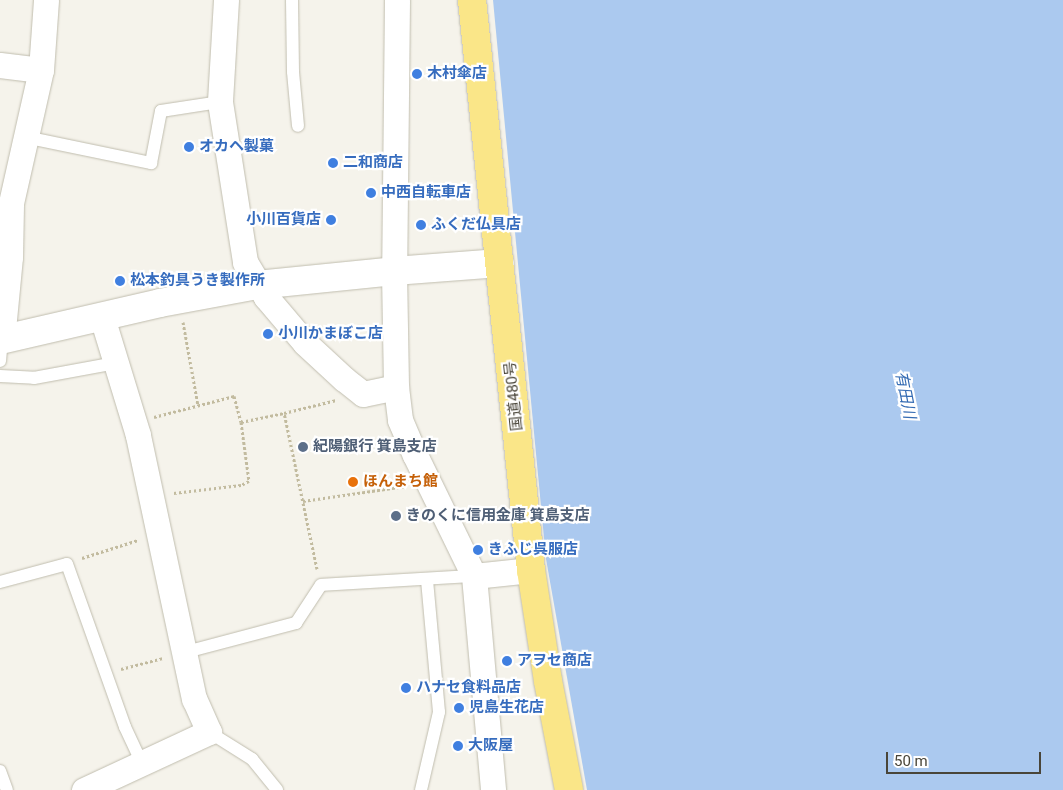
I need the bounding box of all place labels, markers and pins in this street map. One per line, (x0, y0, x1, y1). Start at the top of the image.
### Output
place label: 木村傘店 (427, 65, 487, 83)
marker: 木村傘店 (411, 68, 423, 80)
place label: オカヘ製菓 (199, 138, 274, 156)
marker: オカヘ製菓 (183, 141, 195, 153)
place label: 二和商店 (343, 154, 403, 172)
marker: 二和商店 (327, 157, 339, 169)
place label: 中西自転車店 (381, 184, 471, 202)
marker: 中西自転車店 (365, 187, 377, 199)
place label: 小川百貨店 (246, 211, 321, 229)
marker: 小川百貨店 (325, 214, 337, 226)
place label: ふくだ仏具店 (431, 216, 521, 234)
marker: ふくだ仏具店 (415, 219, 427, 231)
place label: 松本釣具うき製作所 (130, 272, 265, 290)
marker: 松本釣具うき製作所 (114, 275, 126, 287)
place label: 小川かまぼこ店 (278, 325, 383, 343)
marker: 小川かまぼこ店 (262, 328, 274, 340)
place label: 紀陽銀行 箕島支店 (313, 438, 437, 456)
marker: 紀陽銀行 箕島支店 (297, 441, 309, 453)
place label: ほんまち館 (363, 473, 438, 491)
marker: ほんまち館 (347, 476, 359, 488)
place label: きのくに信用金庫 箕島支店 (406, 507, 590, 525)
marker: きのくに信用金庫 箕島支店 (390, 510, 402, 522)
place label: きふじ呉服店 (488, 541, 578, 559)
marker: きふじ呉服店 (472, 544, 484, 556)
place label: アヲセ商店 (517, 652, 592, 670)
marker: アヲセ商店 (501, 655, 513, 667)
place label: ハナセ食料品店 (416, 679, 521, 697)
marker: ハナセ食料品店 (400, 682, 412, 694)
place label: 児島生花店 (469, 699, 544, 717)
marker: 児島生花店 (453, 702, 465, 714)
place label: 大阪屋 (468, 737, 513, 755)
marker: 大阪屋 (452, 740, 464, 752)

